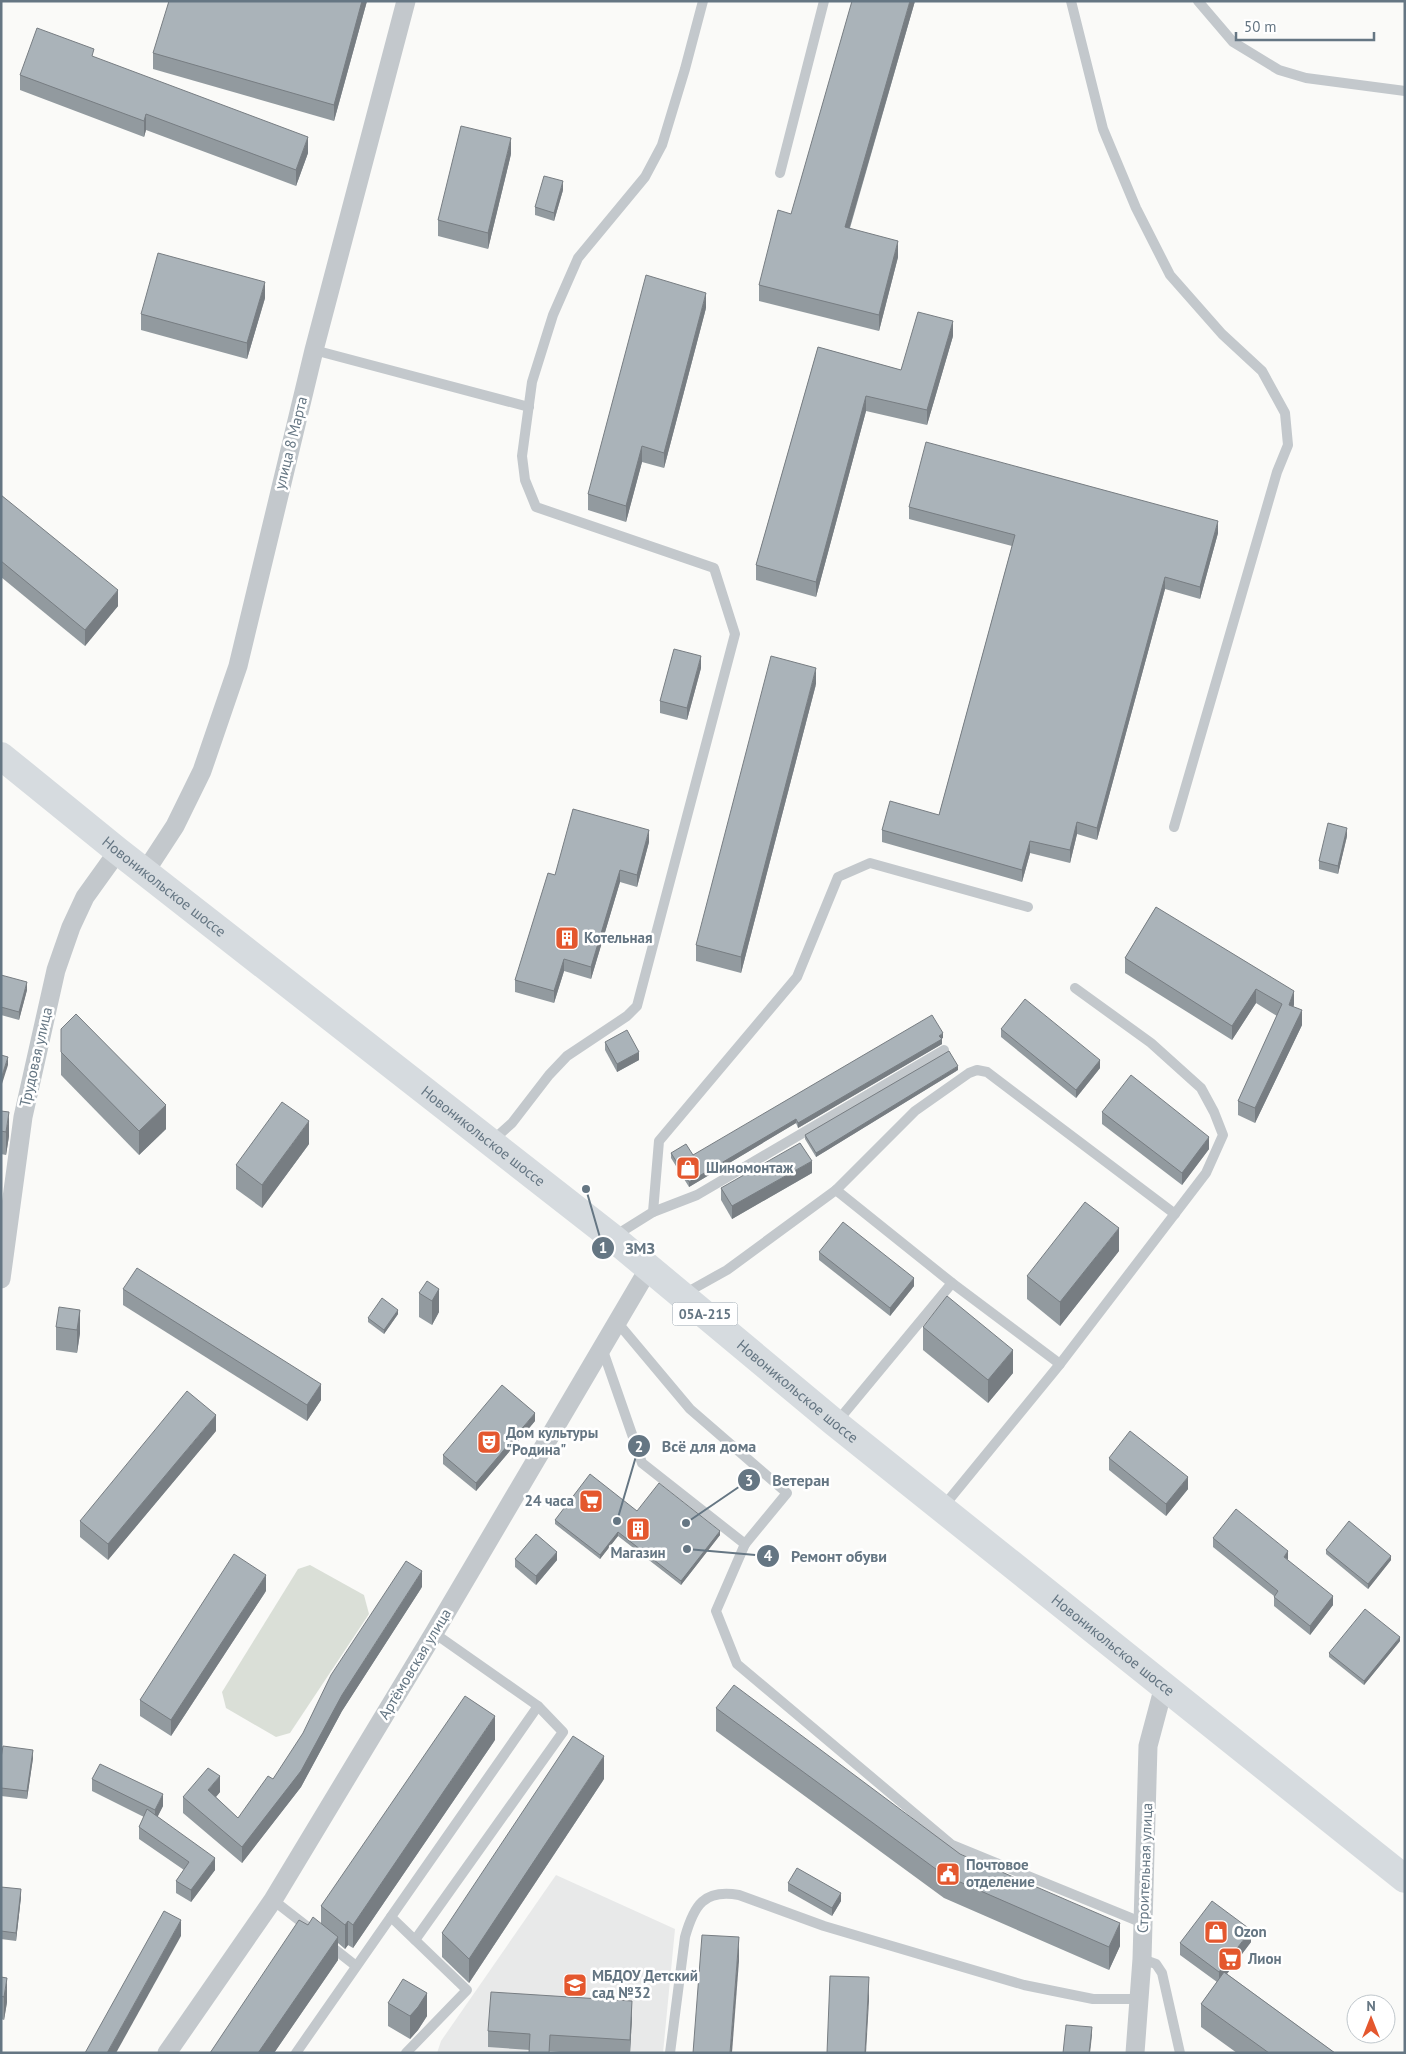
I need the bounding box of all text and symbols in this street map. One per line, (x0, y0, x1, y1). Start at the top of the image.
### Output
scale bar (1236, 10, 1374, 42)
text: 50 m (1244, 17, 1277, 36)
street label: улица 8 Марта (270, 395, 311, 491)
street label: Новоникольское шоссе (98, 832, 230, 941)
building icon: Котельная (554, 925, 580, 951)
place label: Котельная (584, 928, 652, 947)
street label: Трудовая улица (15, 1005, 56, 1109)
street label: Новоникольское шоссе (417, 1082, 549, 1190)
shop icon: Шиномонтаж (675, 1155, 701, 1181)
place label: Шиномонтаж (706, 1158, 794, 1177)
callout: ЗМЗ (591, 1232, 665, 1263)
text: 1 (599, 1238, 607, 1257)
text: ЗМЗ (625, 1238, 655, 1258)
road number: 05А-215 (672, 1302, 738, 1326)
street label: Новоникольское шоссе (733, 1335, 862, 1447)
place label: Дом культуры "Родина" (506, 1423, 598, 1459)
theatre icon: Дом культуры "Родина" (476, 1429, 502, 1455)
callout: Всё для дома (627, 1431, 766, 1462)
text: Всё для дома (662, 1436, 756, 1456)
text: 2 (635, 1437, 643, 1456)
callout: Ветеран (737, 1465, 839, 1496)
text: Ветеран (772, 1470, 830, 1490)
text: 3 (745, 1471, 753, 1490)
supermarket icon: 24 часа (578, 1488, 604, 1514)
place label: 24 часа (524, 1491, 574, 1510)
building icon: Магазин (625, 1516, 651, 1542)
callout: Ремонт обуви (755, 1540, 897, 1571)
place label: Магазин (610, 1543, 666, 1562)
text: 4 (764, 1546, 773, 1565)
text: Ремонт обуви (791, 1546, 887, 1566)
street label: Новоникольское шоссе (1048, 1590, 1179, 1700)
street label: Артёмовская улица (374, 1605, 455, 1723)
street label: Строительная улица (1133, 1803, 1156, 1933)
place label: Почтовое отделение (966, 1855, 1035, 1891)
public building icon: Почтовое отделение (935, 1861, 961, 1887)
shop icon: Ozon (1203, 1919, 1229, 1945)
place label: Ozon (1234, 1922, 1267, 1941)
supermarket icon: Лион (1217, 1946, 1243, 1972)
place label: Лион (1247, 1949, 1282, 1968)
place label: МБДОУ Детский сад №32 (592, 1966, 698, 2002)
school or university icon: МБДОУ Детский сад №32 (562, 1972, 588, 1998)
north arrow (1346, 1994, 1396, 2044)
text: N (1366, 1997, 1376, 2015)

